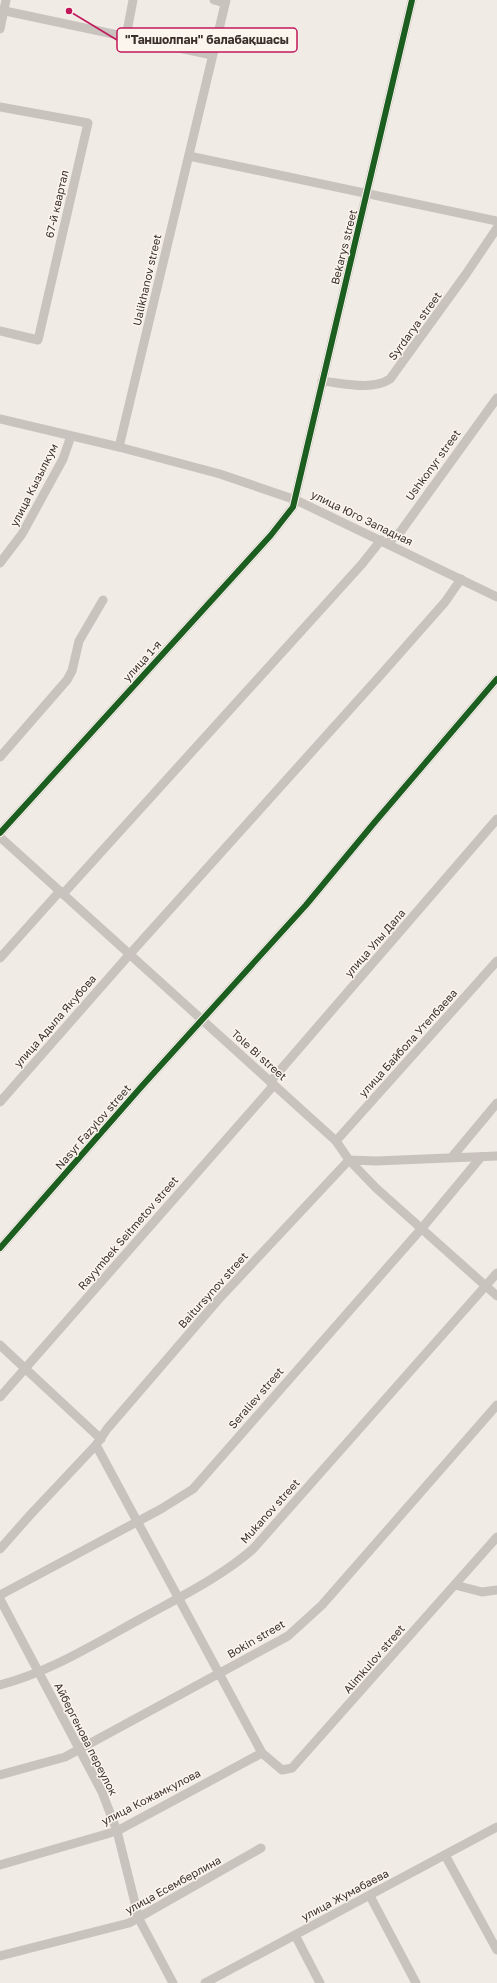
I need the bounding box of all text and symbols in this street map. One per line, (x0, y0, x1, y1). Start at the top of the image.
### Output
callout: "Таншолпан" балабақшасы (117, 28, 297, 52)
text: "Таншолпан" балабақшасы (125, 32, 289, 47)
street label: 67-й квартал (42, 169, 71, 239)
street label: Bekarys street (328, 208, 359, 286)
street label: Ualikhanov street (130, 233, 163, 327)
street label: Syrdarya street (385, 289, 444, 362)
street label: Ushkonyr street (402, 427, 463, 503)
street label: улица Кызылкум (7, 441, 60, 528)
street label: улица Юго Западная (309, 487, 415, 548)
street label: улица 1-я (120, 637, 163, 684)
street label: улица Улы Дала (342, 906, 408, 979)
street label: улица Адыла Якубова (11, 972, 98, 1070)
street label: улица Байбола Утепбаева (356, 986, 460, 1099)
street label: Tole Bi street (229, 1027, 290, 1083)
street label: Nasyr Fazylov street (52, 1082, 133, 1172)
street label: Rayymbek Seitmetov street (75, 1173, 180, 1292)
street label: Baitursynov street (175, 1249, 250, 1330)
street label: Seraliev street (225, 1364, 286, 1431)
street label: Mukanov street (237, 1476, 302, 1546)
street label: Bokin street (225, 1617, 287, 1660)
street label: Alimkulov street (340, 1622, 407, 1696)
street label: Айбергенова переулок (52, 1680, 121, 1798)
street label: улица Кожамкулова (99, 1766, 203, 1827)
street label: улица Есемберлина (123, 1853, 223, 1916)
street label: улица Жумабаева (299, 1866, 391, 1923)

